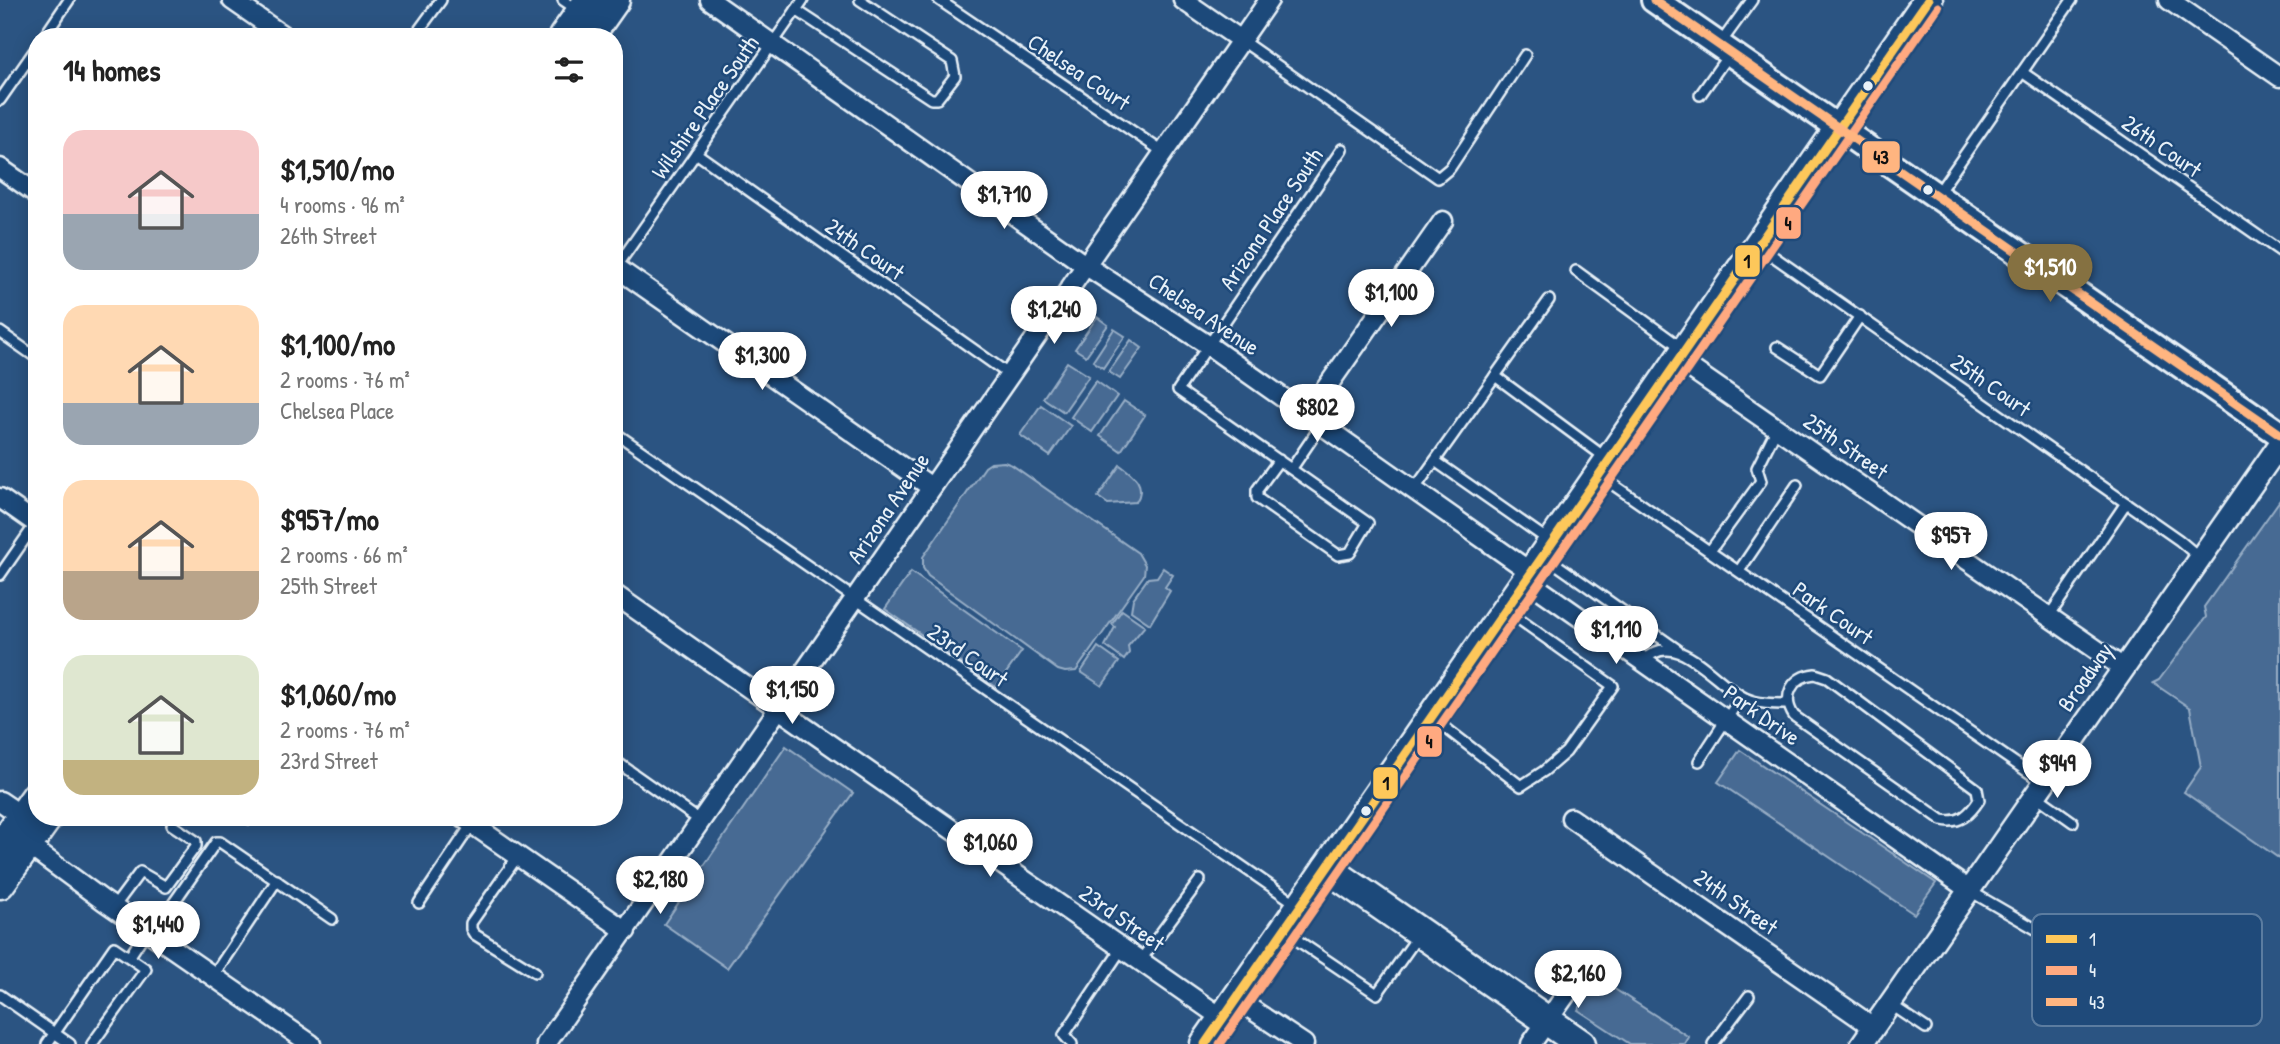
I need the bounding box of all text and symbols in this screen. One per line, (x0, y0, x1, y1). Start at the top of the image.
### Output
street label: Chelsea Court (1022, 26, 1138, 118)
street label: Wilshire Place South (644, 29, 766, 185)
text: 14 homes (63, 50, 161, 90)
icon: filters (550, 51, 588, 89)
unlabelled marker (1861, 79, 1875, 93)
street label: 26th Court (2116, 107, 2209, 185)
line badge: 43 (1861, 140, 1901, 174)
street label: Arizona Place South (1212, 141, 1330, 296)
text: 43 (1873, 144, 1889, 170)
text: $1,510/mo (280, 149, 394, 189)
icon: home (119, 158, 203, 242)
pin: $1,710 (947, 172, 1061, 231)
text: $1,710 (977, 178, 1031, 209)
unlabelled marker (1921, 183, 1935, 197)
text: 4 rooms · 96 m² (280, 189, 405, 220)
line badge: 4 (1775, 206, 1802, 240)
street label: 24th Court (819, 210, 912, 288)
text: 4 (1784, 210, 1792, 236)
text: 26th Street (280, 220, 376, 251)
line badge: 1 (1734, 244, 1761, 278)
pin: $1,510 (1993, 244, 2107, 304)
text: 1 (1744, 248, 1751, 274)
text: $1,510 (2023, 251, 2077, 282)
street label: Chelsea Avenue (1142, 265, 1266, 362)
pin: $1,100 (1334, 270, 1448, 329)
text: $1,100 (1364, 276, 1418, 307)
pin: $1,240 (997, 286, 1111, 346)
text: $1,240 (1027, 293, 1081, 324)
text: $1,100/mo (280, 324, 395, 364)
pin: $1,300 (705, 332, 819, 392)
icon: home (119, 333, 203, 417)
text: $1,300 (734, 339, 790, 370)
street label: 25th Court (1945, 346, 2038, 424)
text: 2 rooms · 76 m² (280, 364, 410, 395)
pin: $802 (1276, 384, 1358, 444)
text: $802 (1296, 391, 1338, 422)
text: Chelsea Place (280, 395, 394, 426)
street label: 25th Street (1798, 405, 1896, 487)
street label: Arizona Avenue (839, 446, 936, 569)
text: $957/mo (280, 499, 379, 539)
icon: home (119, 508, 203, 592)
pin: $957 (1910, 512, 1992, 572)
text: $957 (1930, 519, 1972, 550)
text: 2 rooms · 66 m² (280, 539, 408, 570)
text: 25th Street (280, 570, 377, 601)
street label: Park Court (1787, 574, 1881, 652)
pin: $1,110 (1559, 606, 1673, 666)
text: $1,110 (1590, 613, 1642, 644)
street label: 23rd Court (922, 616, 1016, 694)
street label: Broadway (2050, 636, 2120, 717)
pin: $1,150 (735, 666, 849, 726)
text: $1,150 (765, 673, 819, 704)
text: $1,060/mo (280, 674, 396, 714)
street label: Park Drive (1718, 677, 1807, 752)
icon: home (119, 683, 203, 767)
text: 2 rooms · 76 m² (280, 714, 410, 745)
line badge: 4 (1416, 725, 1443, 758)
text: 4 (1425, 728, 1433, 754)
pin: $949 (2016, 740, 2098, 800)
text: 23rd Street (280, 745, 378, 776)
text: $949 (2038, 747, 2076, 778)
line badge: 1 (1372, 766, 1399, 800)
text: 1 (1383, 770, 1390, 796)
unlabelled marker (1359, 804, 1373, 818)
pin: $1,060 (933, 820, 1047, 879)
text: $1,060 (963, 826, 1017, 857)
pin: $2,180 (603, 856, 717, 916)
street label: 24th Street (1688, 861, 1785, 942)
text: $2,180 (632, 863, 688, 894)
street label: 23rd Street (1073, 877, 1172, 959)
pin: $1,440 (101, 902, 215, 961)
text: $1,440 (132, 908, 184, 939)
legend (2032, 914, 2262, 1026)
text: 1 (2089, 926, 2096, 952)
pin: $2,160 (1521, 950, 1635, 1010)
text: $2,160 (1551, 957, 1605, 988)
text: 4 (2089, 957, 2096, 983)
text: 43 (2089, 989, 2105, 1015)

